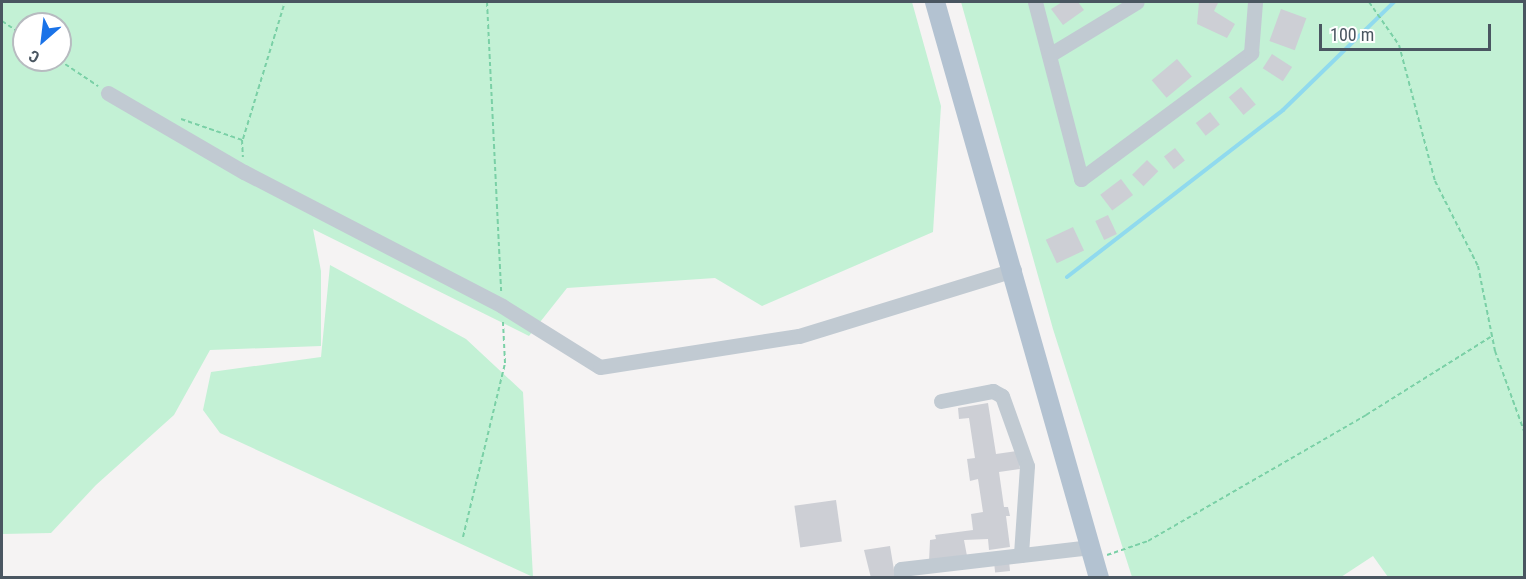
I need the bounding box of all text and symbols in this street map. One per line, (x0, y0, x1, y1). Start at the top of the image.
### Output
north arrow (12, 12, 72, 72)
scale bar (1322, 12, 1494, 50)
text: 100 m (1330, 24, 1374, 45)
text: С (26, 46, 43, 67)

